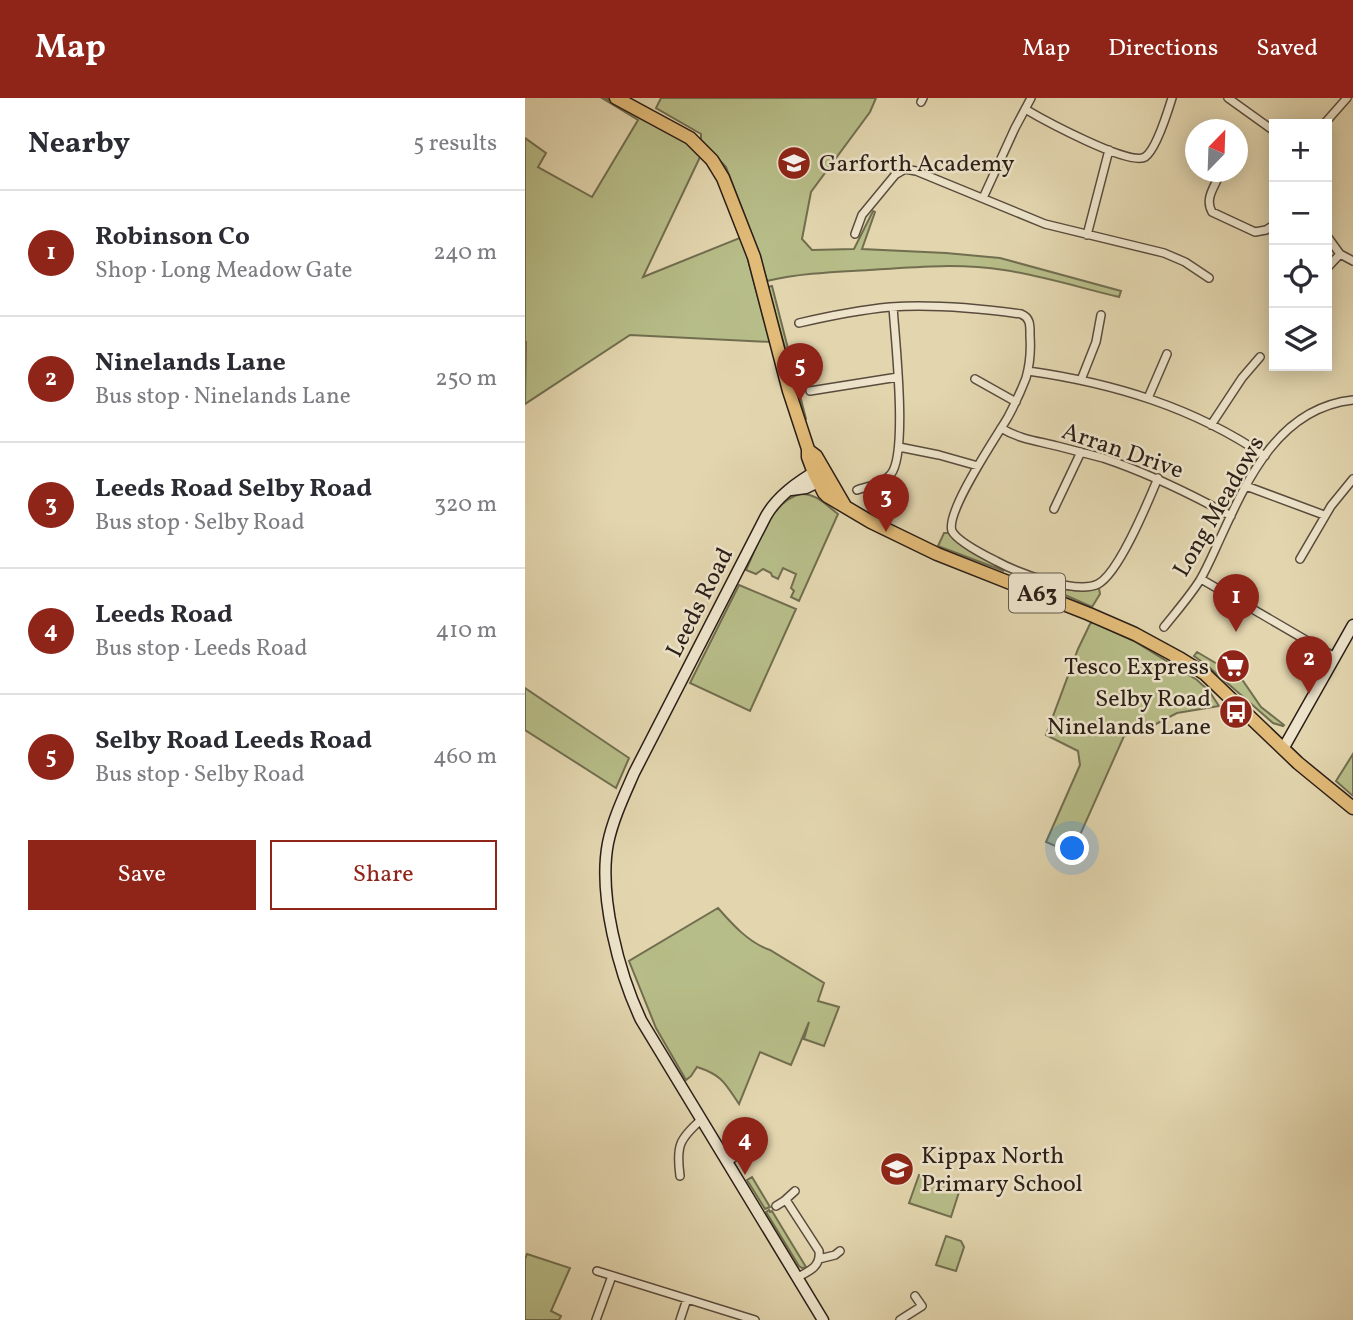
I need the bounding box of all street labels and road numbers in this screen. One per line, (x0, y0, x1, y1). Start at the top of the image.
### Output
street label: Arran Drive (1057, 415, 1188, 489)
street label: Long Meadows (1166, 430, 1274, 584)
street label: Leeds Road (659, 542, 743, 664)
road number: A63 (1009, 573, 1065, 612)

